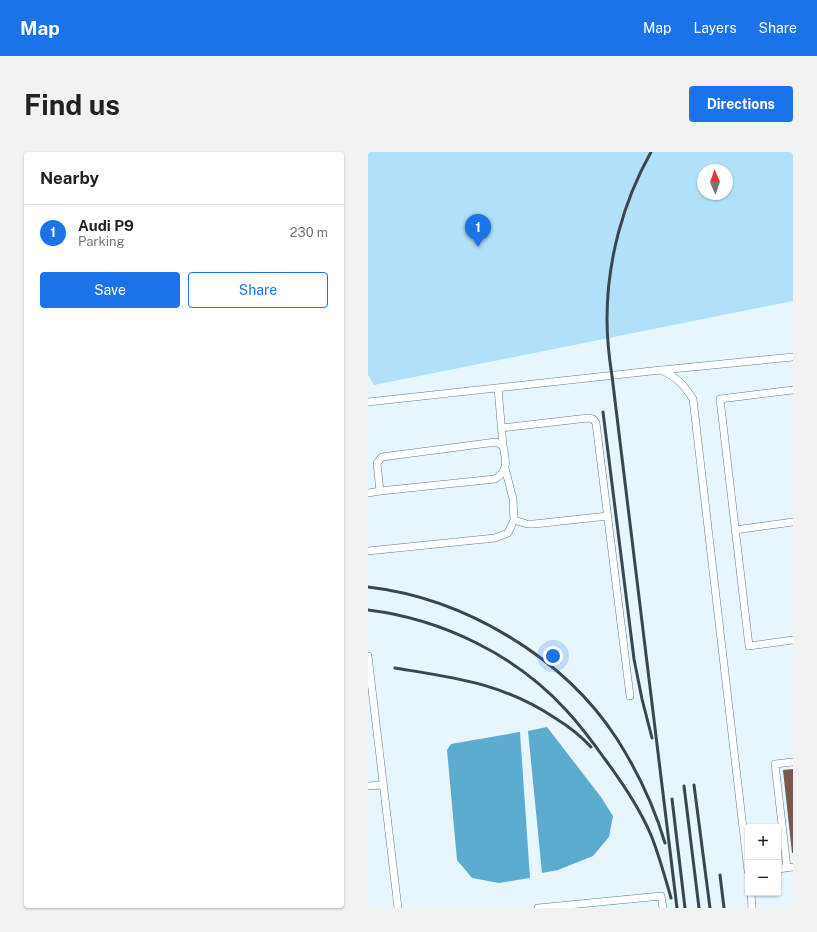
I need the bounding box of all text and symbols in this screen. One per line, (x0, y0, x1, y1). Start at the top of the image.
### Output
text: Map (20, 17, 60, 39)
text: Map (643, 20, 671, 36)
text: Layers (693, 20, 737, 36)
text: Share (759, 20, 797, 36)
button: Directions (689, 86, 793, 122)
text: Find us (24, 88, 120, 121)
north arrow (697, 164, 733, 200)
text: Nearby (40, 168, 99, 188)
pin: 1 (465, 214, 491, 247)
text: Audi P9 (78, 217, 134, 234)
text: 1 (50, 225, 56, 240)
text: 230 m (290, 225, 328, 240)
text: Parking (78, 234, 125, 249)
button: Save (40, 272, 180, 308)
button: Share (188, 272, 328, 308)
your location (543, 646, 563, 666)
map controls (745, 824, 781, 896)
button: + (745, 824, 781, 860)
button: − (745, 860, 781, 896)

